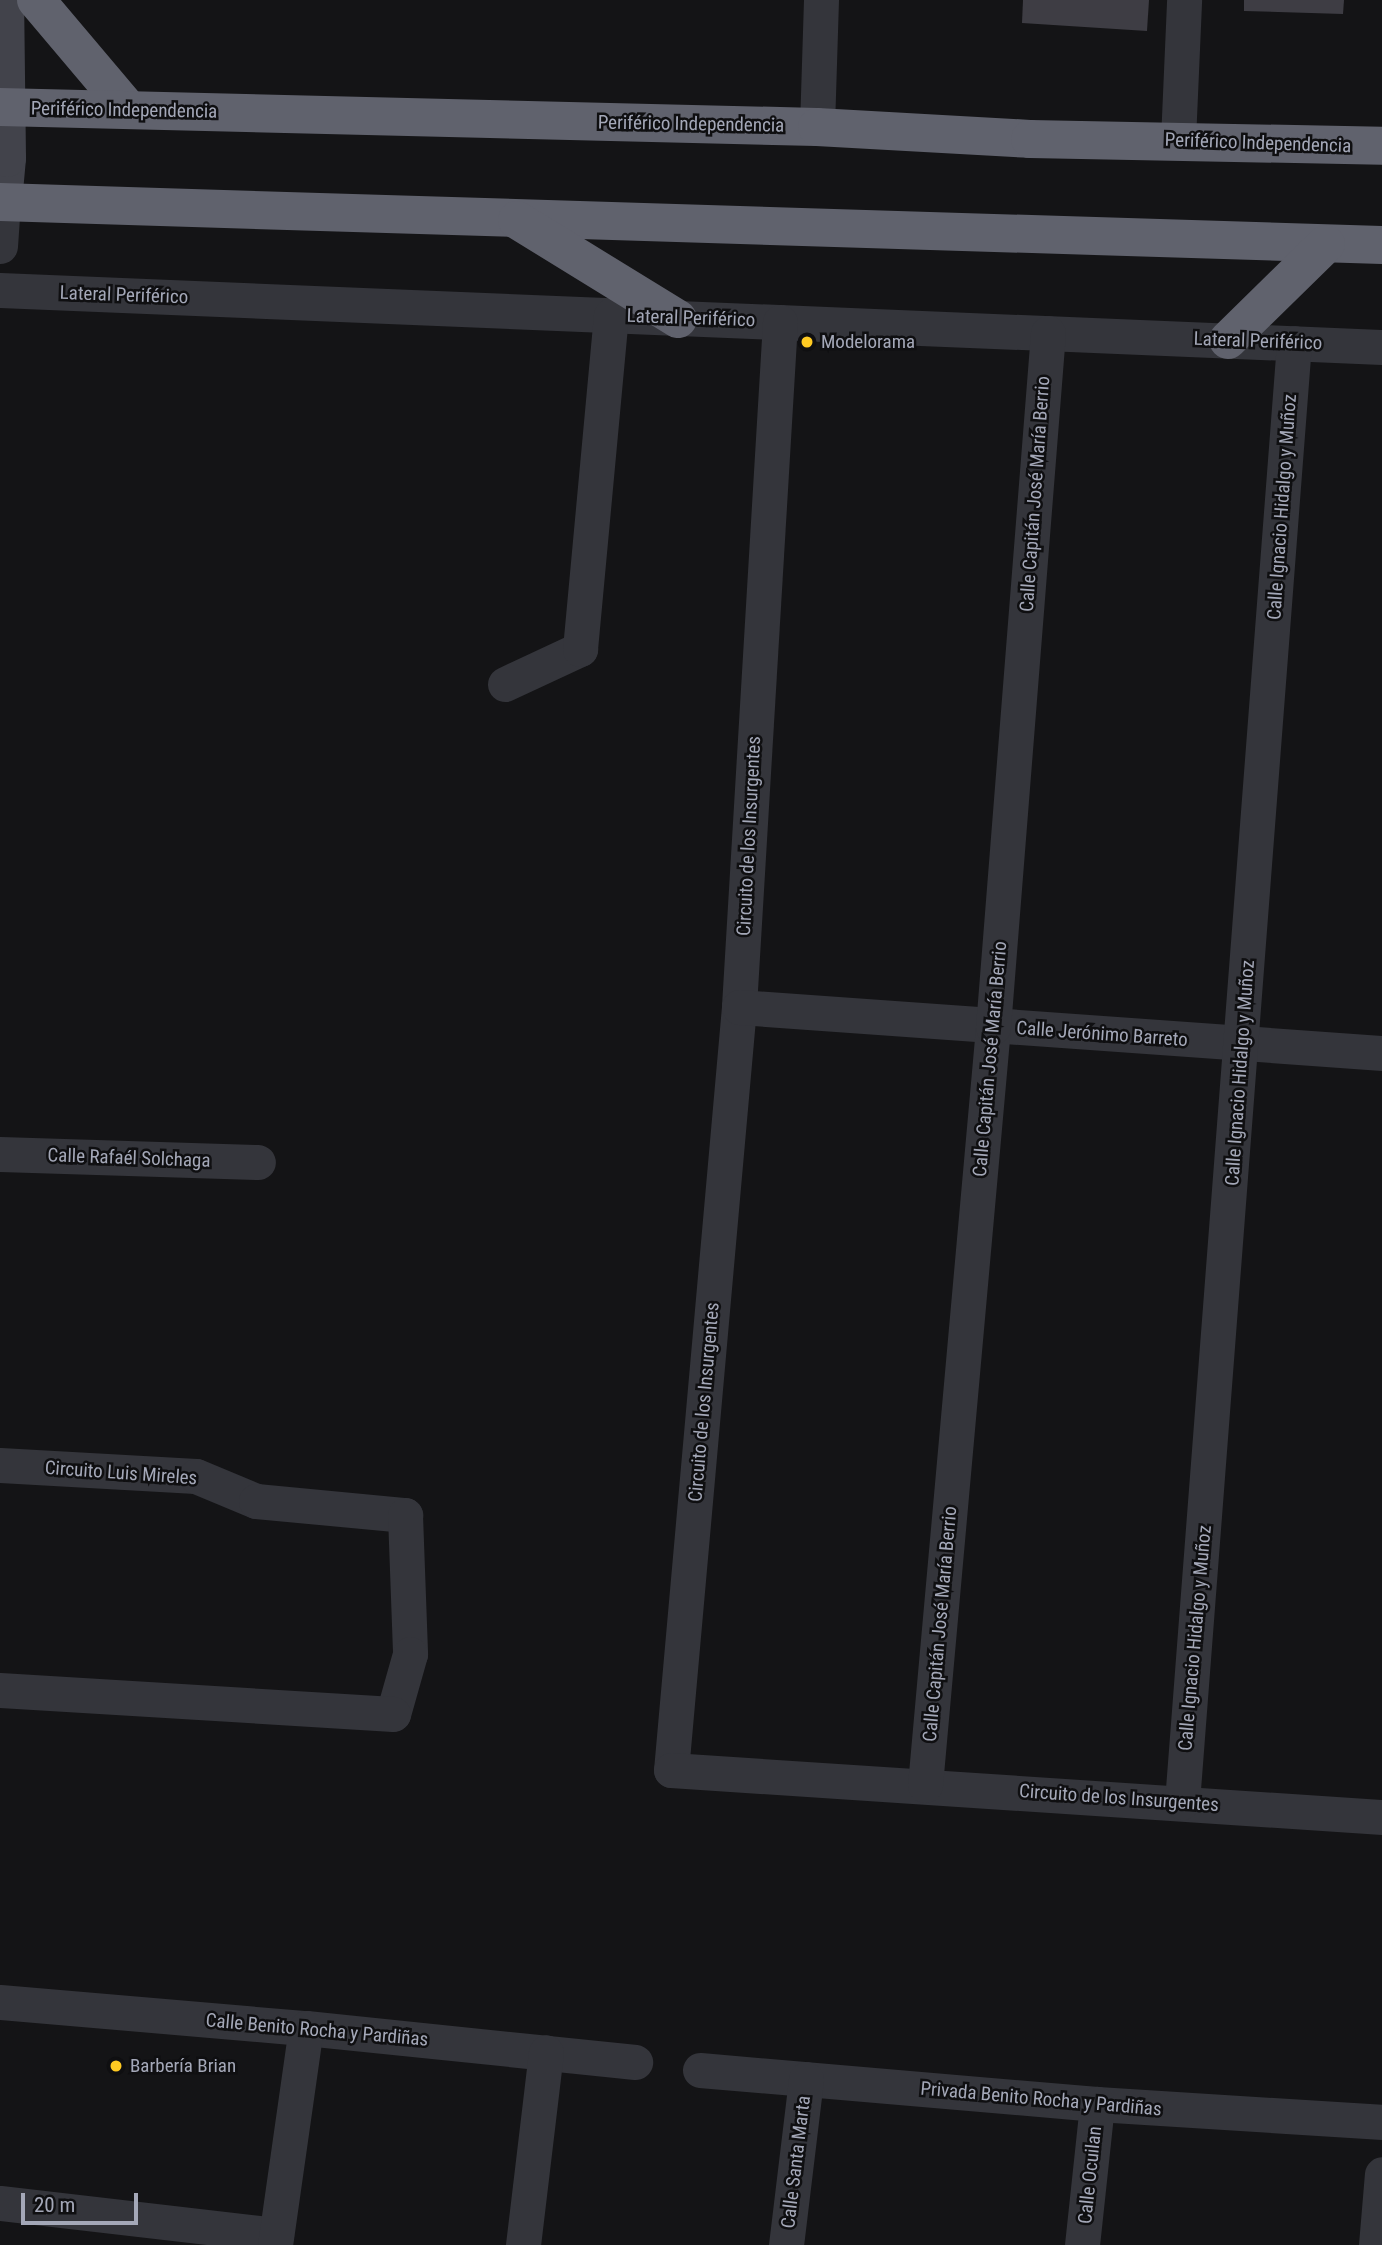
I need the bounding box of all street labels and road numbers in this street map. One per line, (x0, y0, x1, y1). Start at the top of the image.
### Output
street label: Periférico Independencia (31, 97, 217, 123)
street label: Periférico Independencia (598, 111, 784, 137)
street label: Periférico Independencia (1164, 128, 1352, 158)
street label: Lateral Periférico (59, 281, 189, 309)
street label: Lateral Periférico (626, 304, 756, 332)
street label: Lateral Periférico (1193, 327, 1323, 355)
street label: Calle Capitán José María Berrio (1015, 375, 1055, 613)
street label: Calle Ignacio Hidalgo y Muñoz (1263, 393, 1301, 621)
street label: Circuito de los Insurgentes (732, 735, 766, 937)
street label: Calle Capitán José María Berrio (968, 940, 1012, 1178)
street label: Calle Ignacio Hidalgo y Muñoz (1221, 959, 1259, 1187)
street label: Calle Jerónimo Barreto (1016, 1017, 1188, 1051)
street label: Calle Rafaél Solchaga (47, 1144, 211, 1172)
street label: Circuito de los Insurgentes (684, 1301, 724, 1503)
street label: Circuito Luis Mireles (44, 1456, 198, 1490)
street label: Calle Capitán José María Berrio (918, 1505, 962, 1743)
street label: Calle Ignacio Hidalgo y Muñoz (1174, 1524, 1216, 1752)
street label: Circuito de los Insurgentes (1018, 1780, 1220, 1816)
street label: Calle Benito Rocha y Pardiñas (205, 2009, 429, 2051)
street label: Privada Benito Rocha y Pardiñas (919, 2077, 1163, 2121)
street label: Calle Santa Marta (777, 2094, 815, 2230)
street label: Calle Ocuilan (1074, 2125, 1106, 2225)

